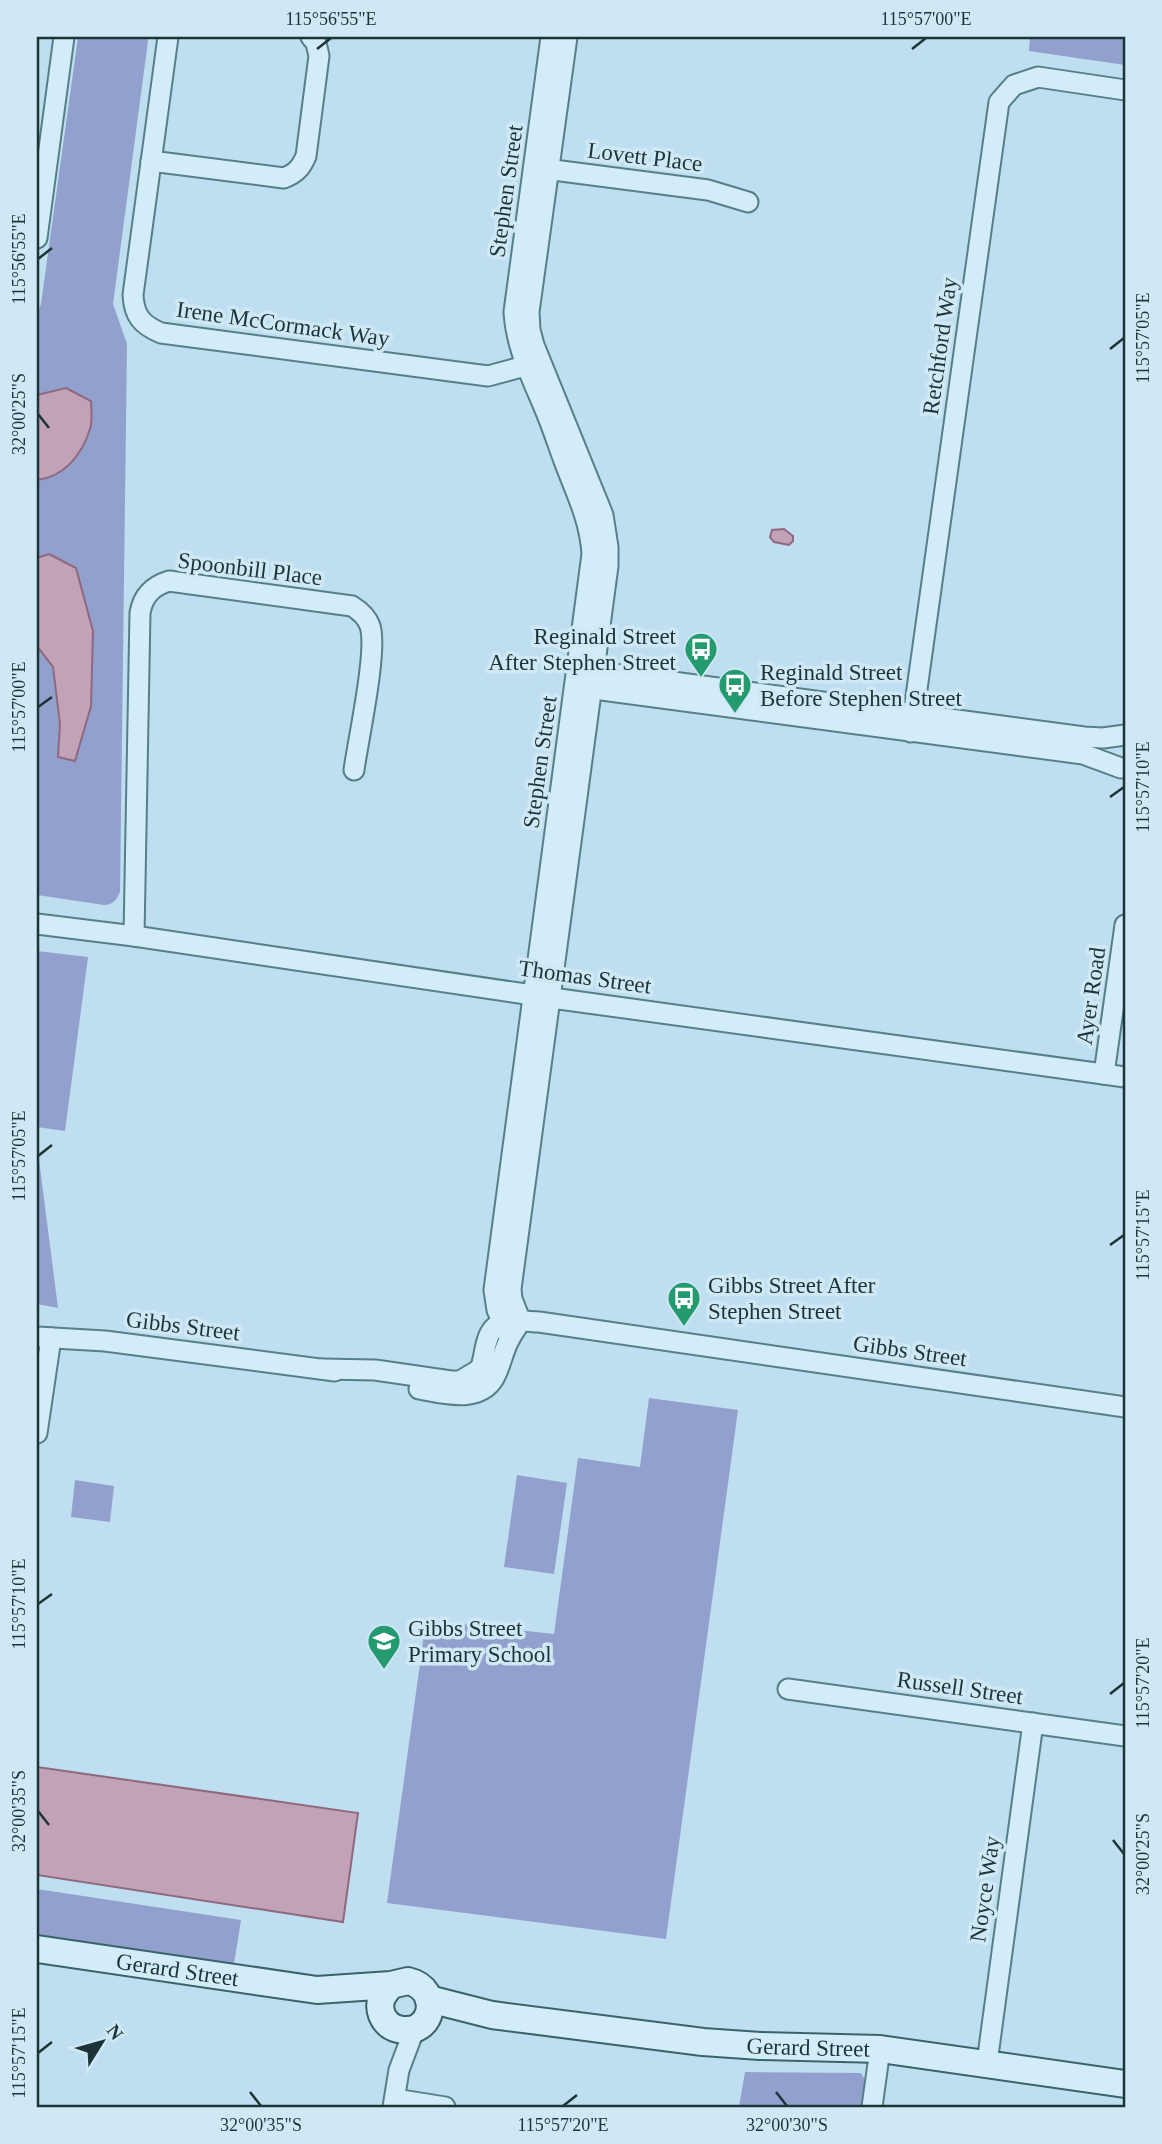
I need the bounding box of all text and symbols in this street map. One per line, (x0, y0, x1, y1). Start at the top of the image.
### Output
text: 115°56'55"E (285, 9, 377, 29)
text: 115°57'00"E (880, 9, 972, 29)
street label: Stephen Street (484, 123, 528, 259)
street label: Lovett Place (586, 138, 704, 176)
text: 115°56'55"E (9, 213, 29, 305)
street label: Retchford Way (918, 275, 962, 417)
text: 115°57'05"E (1133, 292, 1153, 384)
street label: Irene McCormack Way (175, 297, 392, 351)
text: 32°00'25"S (9, 373, 29, 455)
street label: Spoonbill Place (177, 548, 323, 590)
place label: Reginald Street After Stephen Street (488, 624, 677, 675)
bus stop icon: Reginald Street After Stephen Street (682, 630, 720, 679)
place label: Reginald Street Before Stephen Street (760, 660, 962, 711)
text: 115°57'00"E (9, 661, 29, 753)
bus stop icon: Reginald Street Before Stephen Street (716, 666, 754, 715)
street label: Stephen Street (518, 694, 562, 830)
text: 115°57'10"E (1133, 741, 1153, 833)
street label: Ayer Road (1072, 945, 1110, 1046)
street label: Thomas Street (517, 955, 653, 999)
text: 115°57'05"E (9, 1110, 29, 1202)
text: 115°57'15"E (1133, 1189, 1153, 1281)
place label: Gibbs Street After Stephen Street (708, 1273, 876, 1324)
bus stop icon: Gibbs Street After Stephen Street (665, 1279, 703, 1328)
street label: Gibbs Street (125, 1307, 242, 1345)
street label: Gibbs Street (852, 1331, 969, 1371)
text: 115°57'10"E (9, 1558, 29, 1650)
place label: Gibbs Street Primary School (408, 1616, 552, 1667)
school or university icon: Gibbs Street Primary School (365, 1622, 403, 1671)
text: 115°57'20"E (1133, 1637, 1153, 1729)
street label: Russell Street (895, 1667, 1025, 1709)
text: 32°00'35"S (9, 1770, 29, 1852)
text: 32°00'25"S (1133, 1813, 1153, 1895)
street label: Noyce Way (965, 1834, 1005, 1944)
street label: Gerard Street (115, 1948, 241, 1991)
text: 115°57'15"E (9, 2007, 29, 2099)
north arrow (66, 2008, 136, 2078)
text: N (103, 2020, 128, 2044)
street label: Gerard Street (746, 2033, 871, 2061)
text: 32°00'35"S (220, 2115, 302, 2135)
text: 115°57'20"E (517, 2115, 609, 2135)
text: 32°00'30"S (746, 2115, 828, 2135)

